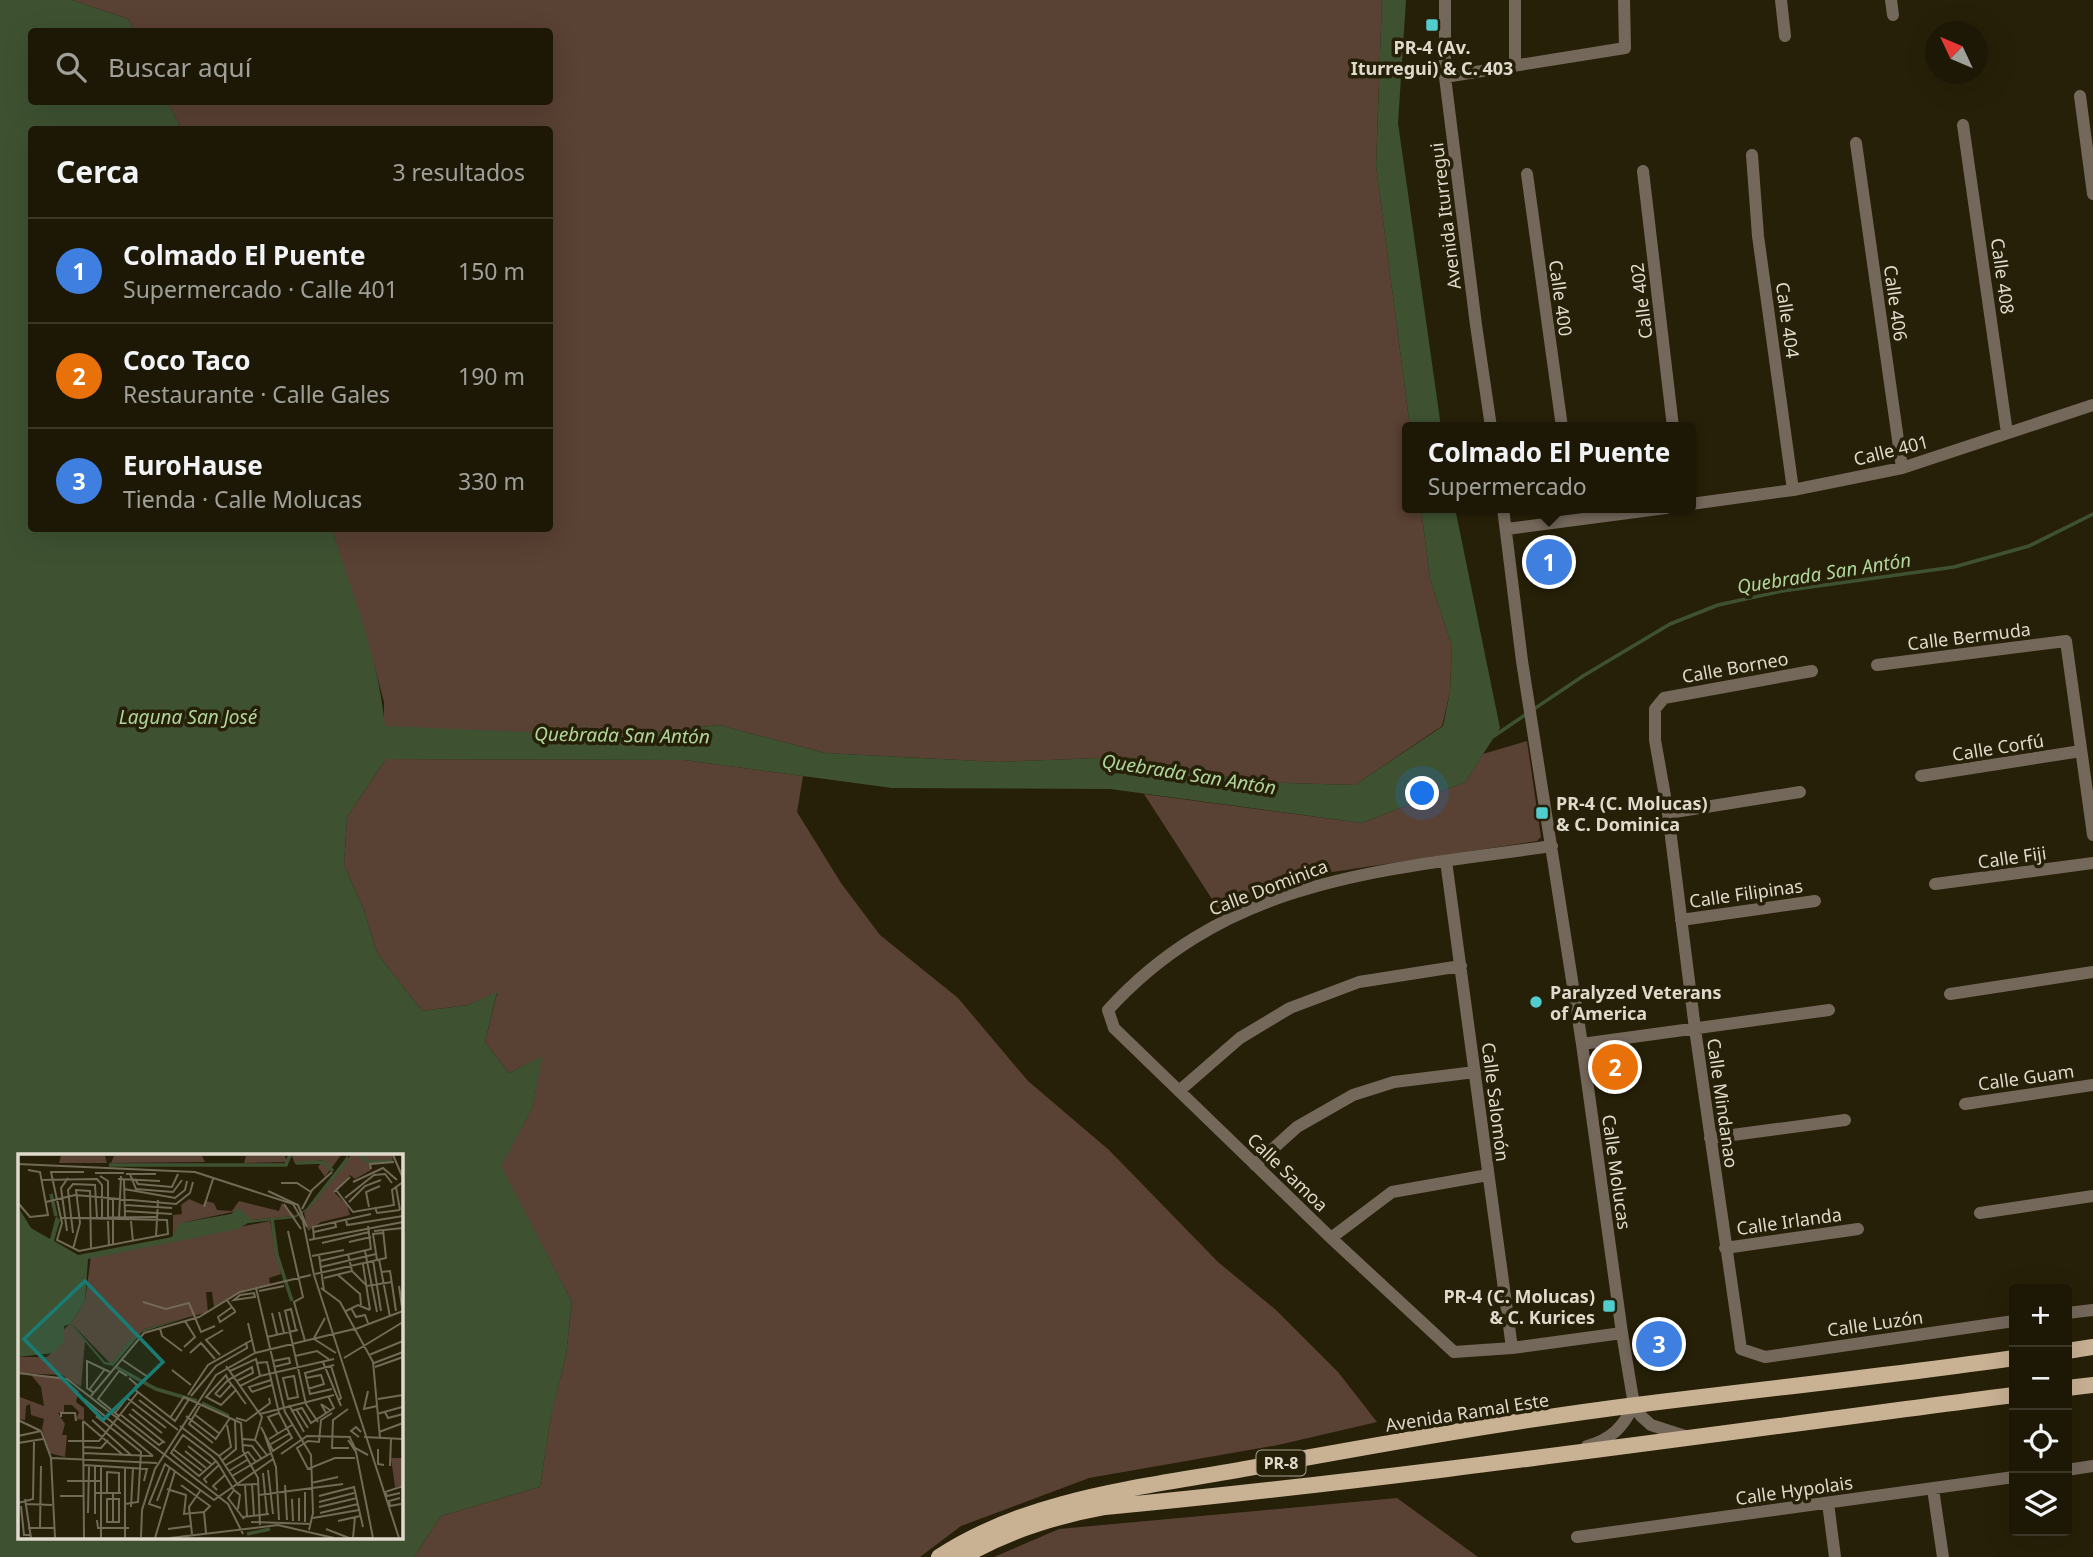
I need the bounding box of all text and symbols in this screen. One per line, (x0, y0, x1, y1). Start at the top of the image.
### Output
marker: PR-4 (Av. Iturregui) & C. 403 (1424, 17, 1440, 33)
north arrow (1925, 21, 1988, 84)
search box (28, 28, 553, 105)
place label: PR-4 (Av. Iturregui) & C. 403 (1351, 35, 1513, 80)
icon: search (52, 48, 90, 86)
text: Buscar aquí (108, 49, 251, 85)
street label: Avenida Iturregui (1424, 141, 1466, 291)
text: Cerca (56, 151, 139, 192)
text: 3 resultados (392, 156, 525, 188)
street label: Calle 408 (1986, 236, 2020, 316)
text: Colmado El Puente (123, 237, 365, 273)
text: 1 (72, 255, 86, 287)
text: 150 m (458, 255, 525, 287)
street label: Calle 400 (1544, 258, 1578, 338)
street label: Calle 402 (1624, 262, 1658, 340)
street label: Calle 406 (1879, 263, 1913, 343)
text: Supermercado · Calle 401 (123, 273, 398, 305)
street label: Calle 404 (1771, 280, 1805, 360)
text: Coco Taco (123, 342, 251, 378)
text: 2 (72, 360, 86, 392)
text: 190 m (458, 360, 525, 392)
text: Restaurante · Calle Gales (123, 378, 390, 410)
popup (1402, 422, 1696, 513)
street label: Calle 401 (1851, 429, 1931, 471)
text: Colmado El Puente (1428, 434, 1670, 470)
text: EuroHause (123, 447, 263, 483)
text: 3 (72, 465, 86, 497)
text: 330 m (458, 465, 525, 497)
text: Supermercado (1428, 470, 1587, 502)
text: Tienda · Calle Molucas (123, 483, 362, 515)
pin: 1 (1526, 536, 1572, 588)
water label: Quebrada San Antón (1735, 546, 1913, 600)
street label: Calle Bermuda (1906, 617, 2032, 655)
street label: Calle Borneo (1680, 646, 1790, 688)
water label: Laguna San José (119, 704, 258, 730)
water label: Quebrada San Antón (534, 720, 710, 750)
street label: Calle Corfú (1950, 728, 2046, 766)
water label: Quebrada San Antón (1100, 747, 1278, 801)
your location (1405, 776, 1439, 810)
place label: PR-4 (C. Molucas) & C. Dominica (1556, 791, 1708, 836)
marker: PR-4 (C. Molucas) & C. Dominica (1534, 805, 1550, 821)
street label: Calle Fiji (1976, 840, 2048, 874)
street label: Calle Dominica (1205, 853, 1331, 921)
street label: Calle Filipinas (1688, 873, 1804, 913)
place label: Paralyzed Veterans of America (1550, 980, 1722, 1025)
marker: Paralyzed Veterans of America (1528, 994, 1544, 1010)
street label: Calle Mindanao (1702, 1036, 1744, 1170)
street label: Calle Salomón (1477, 1041, 1515, 1163)
pin: 2 (1592, 1041, 1638, 1093)
street label: Calle Guam (1976, 1058, 2076, 1096)
street label: Calle Molucas (1597, 1113, 1637, 1231)
street label: Calle Samoa (1242, 1127, 1334, 1217)
inset map (18, 1154, 402, 1540)
street label: Calle Irlanda (1735, 1202, 1843, 1240)
place label: PR-4 (C. Molucas) & C. Kurices (1443, 1284, 1595, 1329)
map controls (2009, 1284, 2072, 1536)
button: + (2009, 1284, 2072, 1347)
marker: PR-4 (C. Molucas) & C. Kurices (1601, 1298, 1617, 1314)
street label: Calle Luzón (1825, 1304, 1925, 1342)
pin: 3 (1636, 1318, 1682, 1370)
button: − (2009, 1347, 2072, 1410)
street label: Avenida Ramal Este (1384, 1387, 1550, 1437)
button: locate (2009, 1410, 2072, 1473)
road number: PR-8 (1256, 1450, 1306, 1476)
street label: Calle Hypolais (1734, 1470, 1854, 1510)
button: layers (2009, 1473, 2072, 1536)

